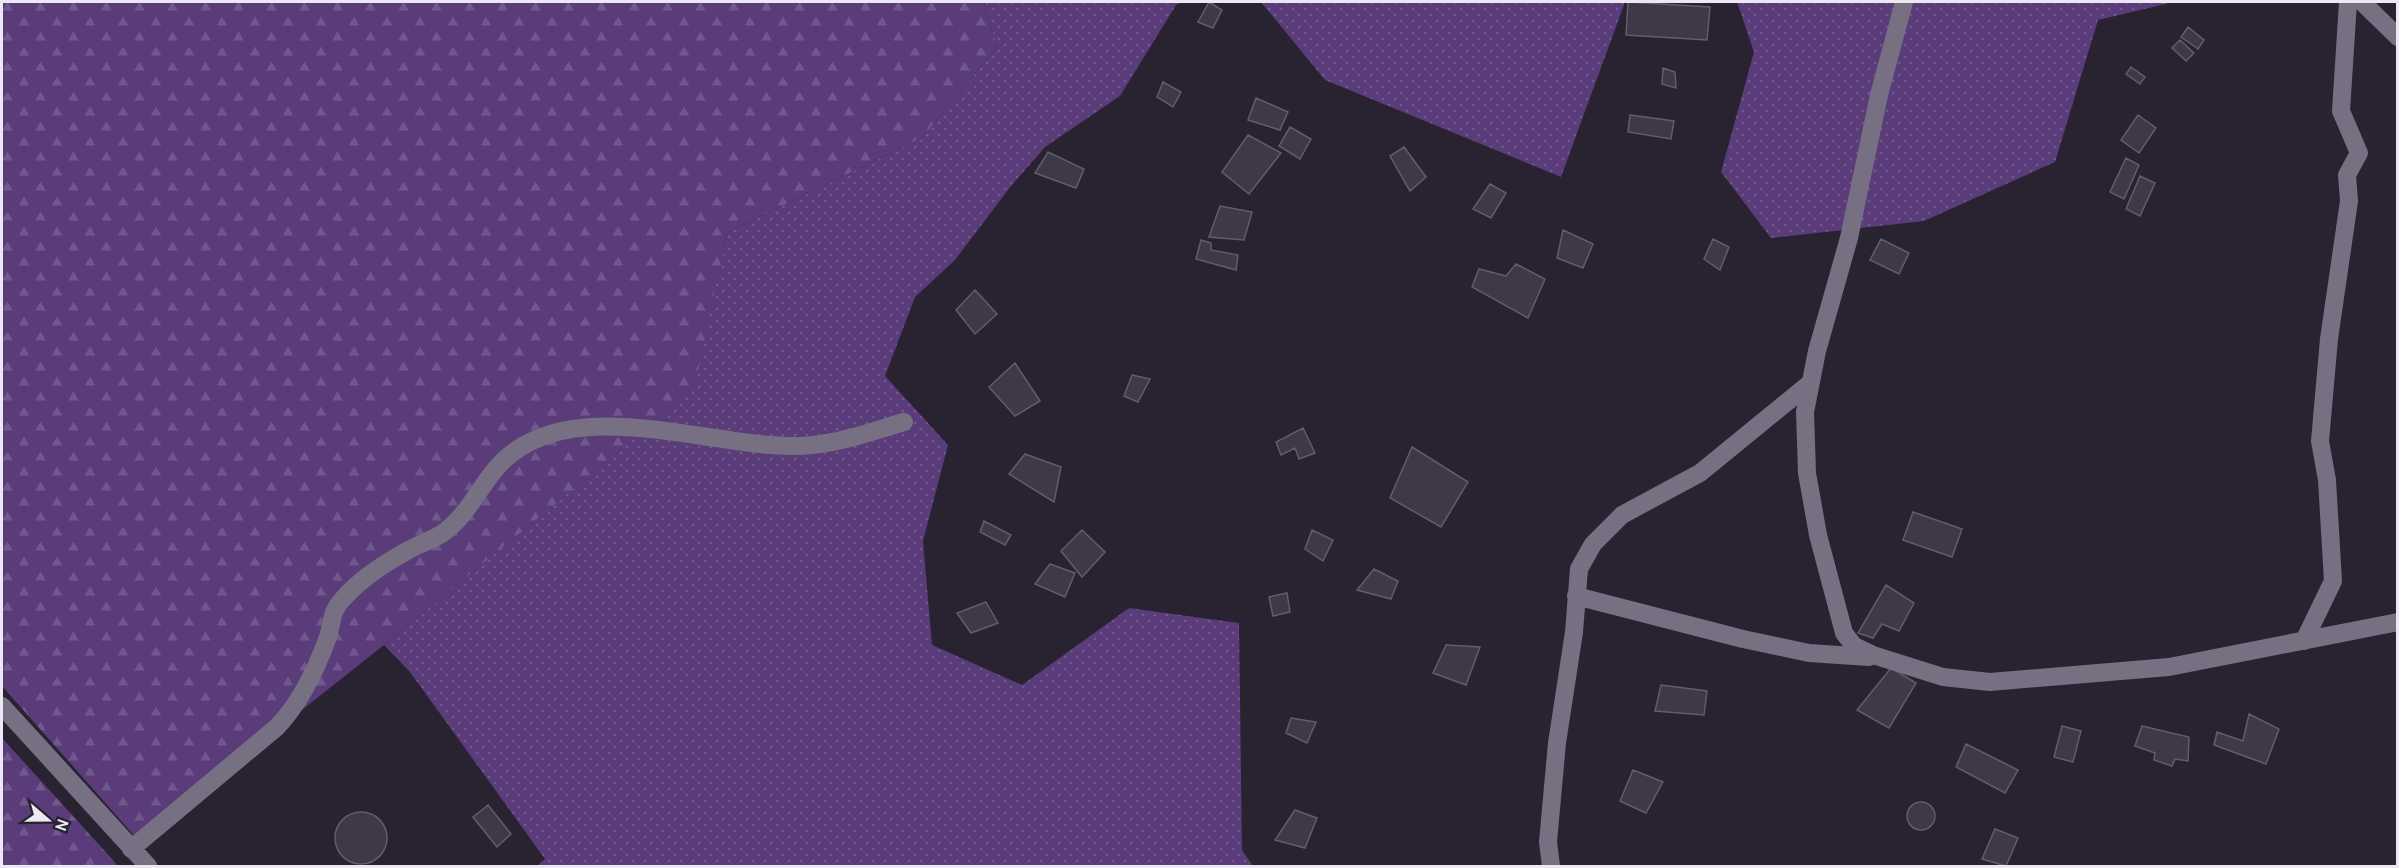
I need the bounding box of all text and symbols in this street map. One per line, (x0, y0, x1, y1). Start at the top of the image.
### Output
north arrow (18, 790, 78, 850)
text: N (51, 816, 72, 834)

